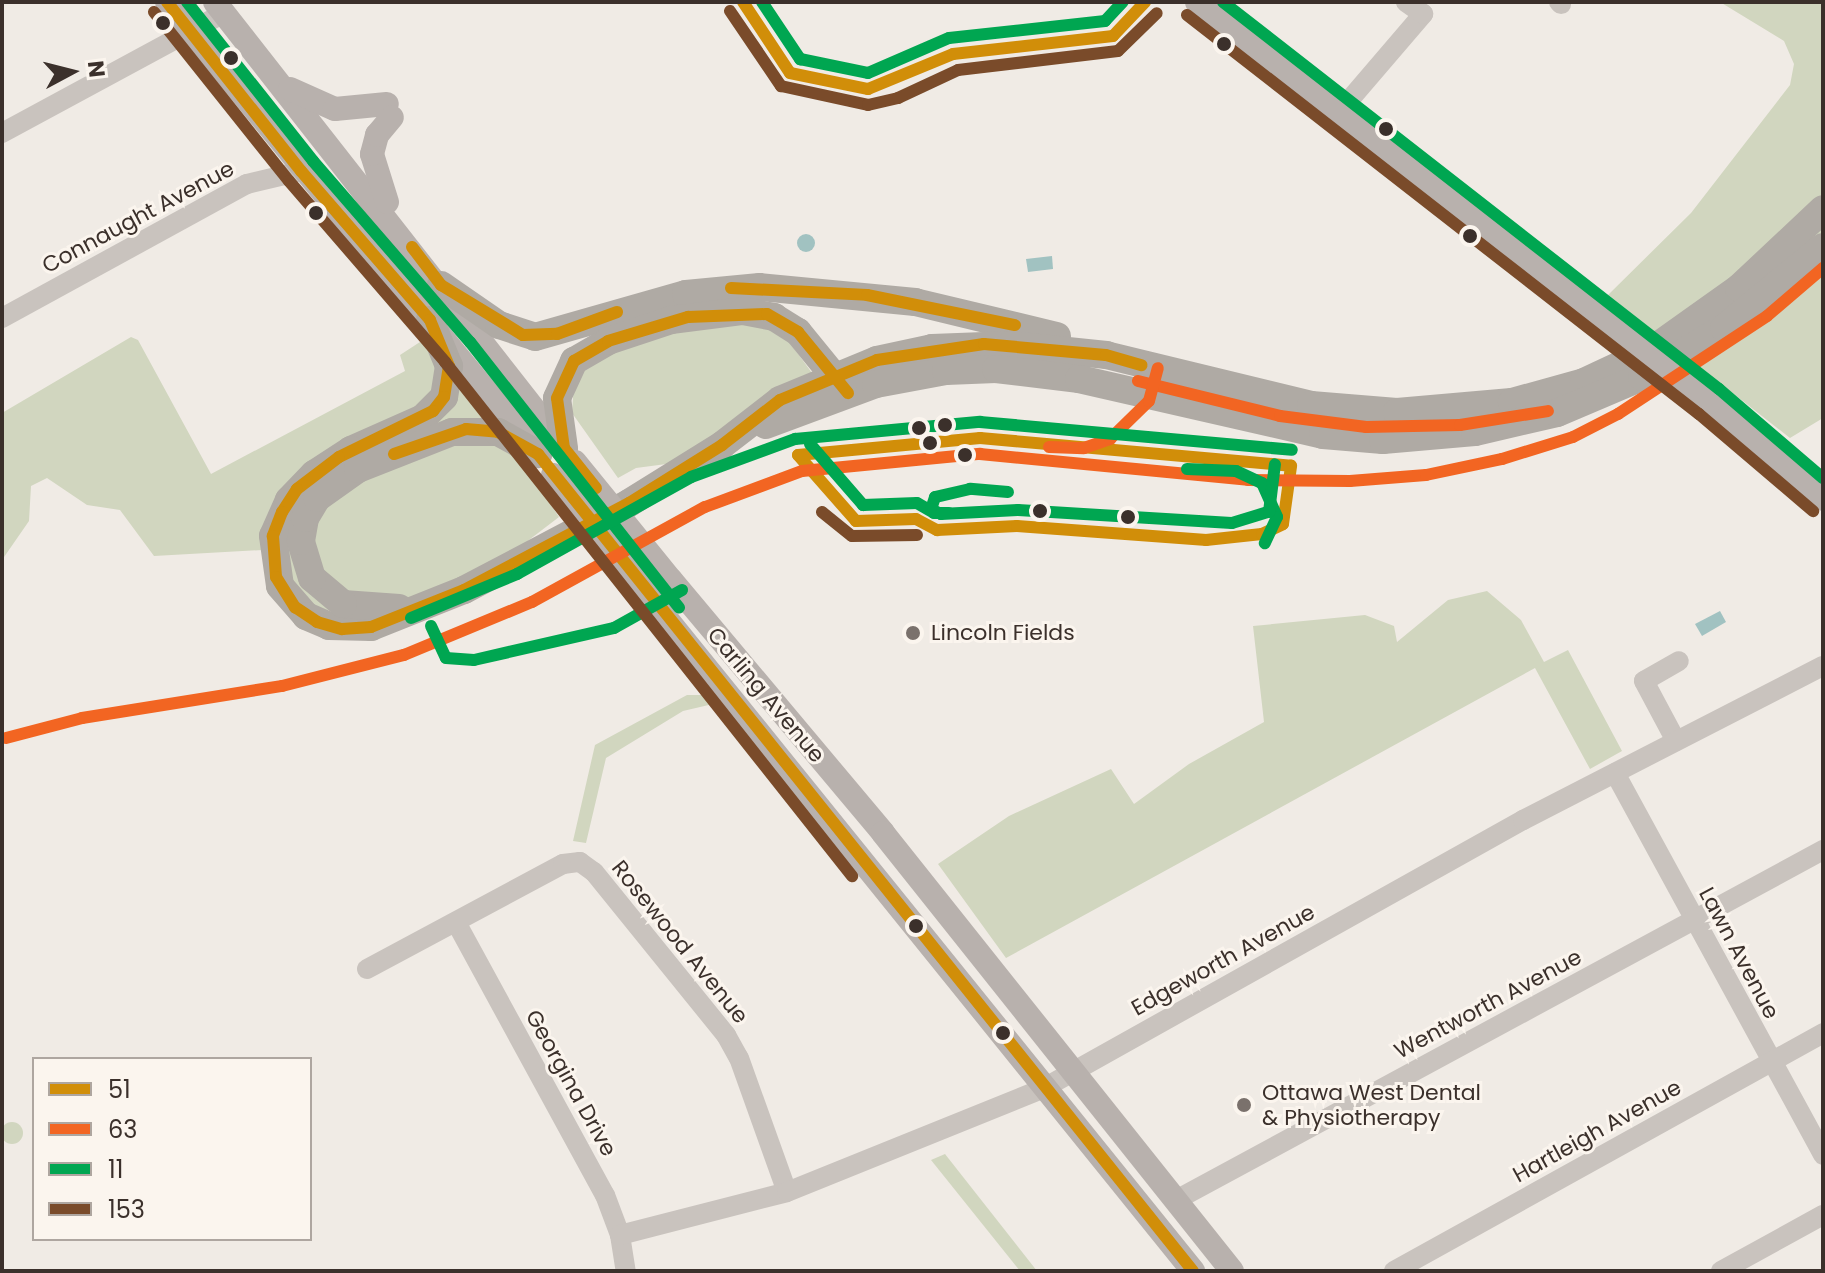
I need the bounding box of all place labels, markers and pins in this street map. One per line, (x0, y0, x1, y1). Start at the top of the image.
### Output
unlabelled marker (155, 15, 171, 31)
unlabelled marker (1216, 36, 1232, 52)
unlabelled marker (223, 50, 239, 66)
unlabelled marker (1378, 121, 1394, 137)
unlabelled marker (308, 205, 324, 221)
unlabelled marker (1462, 228, 1478, 244)
unlabelled marker (937, 417, 953, 433)
unlabelled marker (911, 420, 927, 436)
unlabelled marker (922, 435, 938, 451)
unlabelled marker (957, 447, 973, 463)
unlabelled marker (1032, 503, 1048, 519)
unlabelled marker (1120, 509, 1136, 525)
place label: Lincoln Fields (931, 620, 1075, 646)
marker: Lincoln Fields (902, 622, 924, 644)
unlabelled marker (908, 918, 924, 934)
unlabelled marker (995, 1025, 1011, 1041)
place label: Ottawa West Dental & Physiotherapy (1262, 1079, 1481, 1130)
marker: Ottawa West Dental & Physiotherapy (1233, 1094, 1255, 1116)

